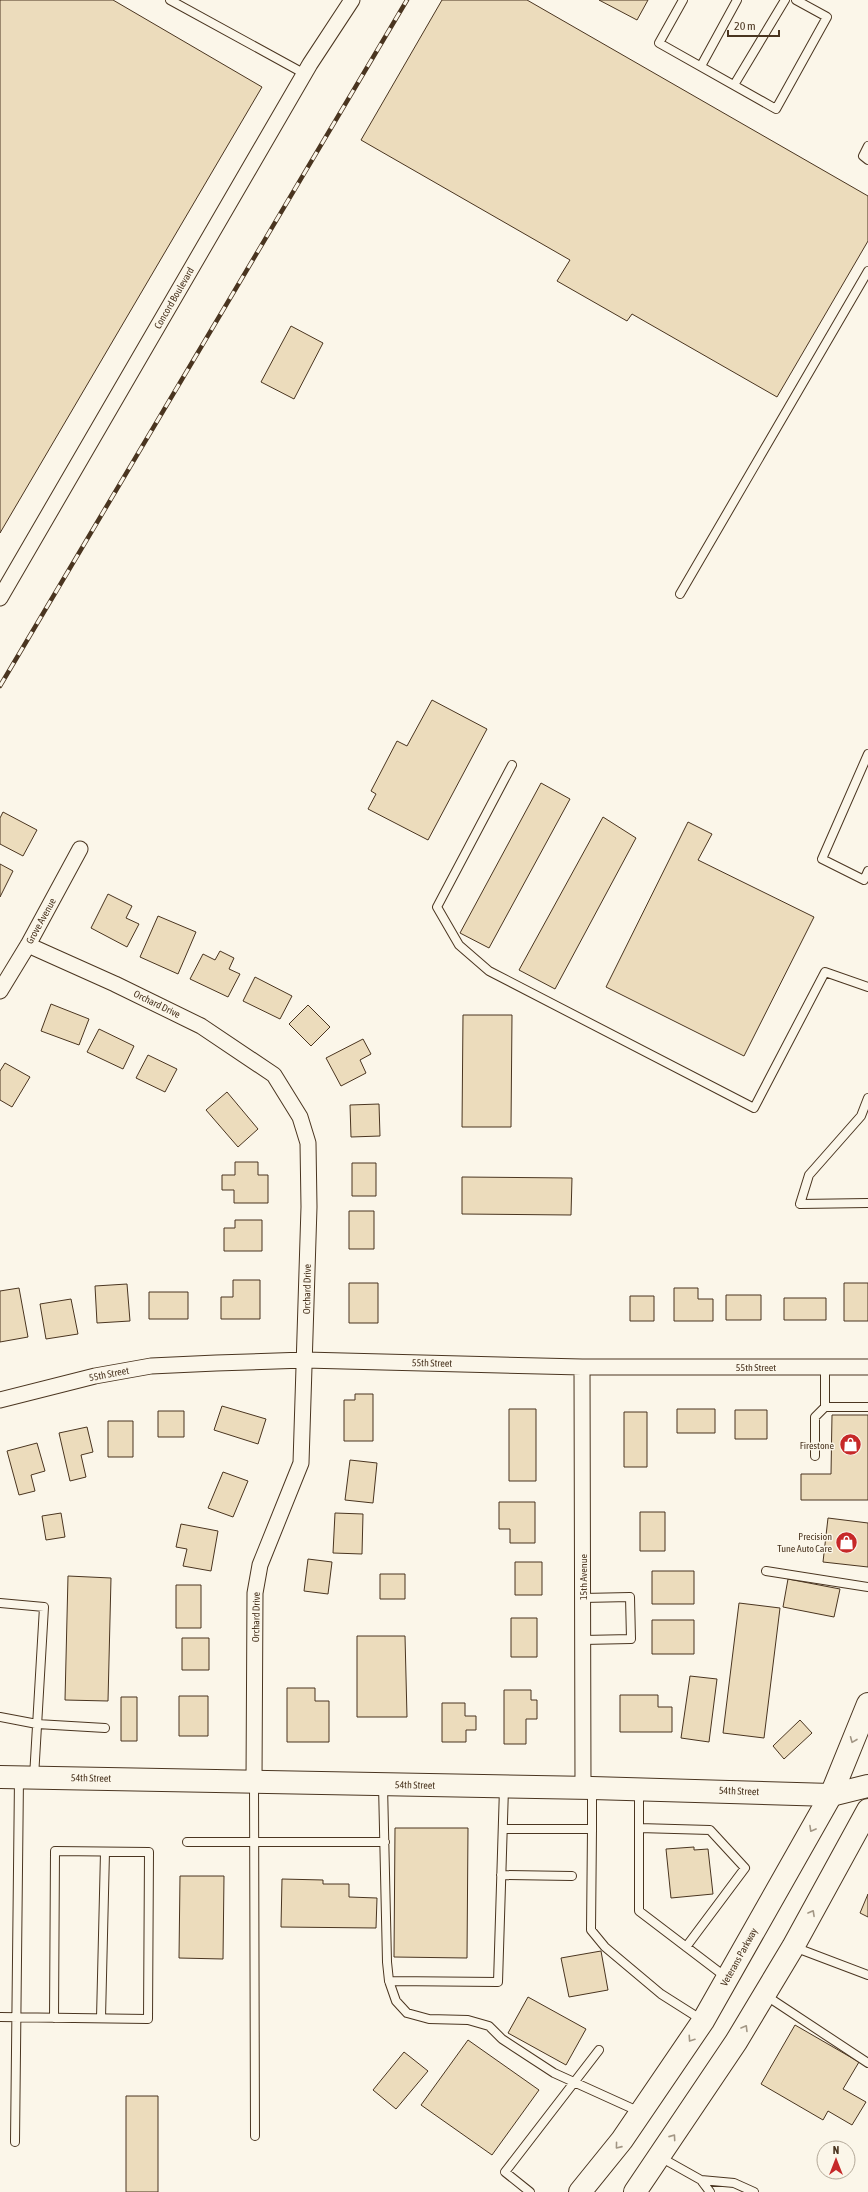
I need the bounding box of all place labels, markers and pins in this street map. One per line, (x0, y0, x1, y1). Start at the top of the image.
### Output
shop icon: Firestone (837, 1432, 863, 1458)
place label: Firestone (800, 1440, 834, 1451)
shop icon: Precision Tune Auto Care (834, 1529, 860, 1555)
place label: Precision Tune Auto Care (777, 1531, 832, 1554)

